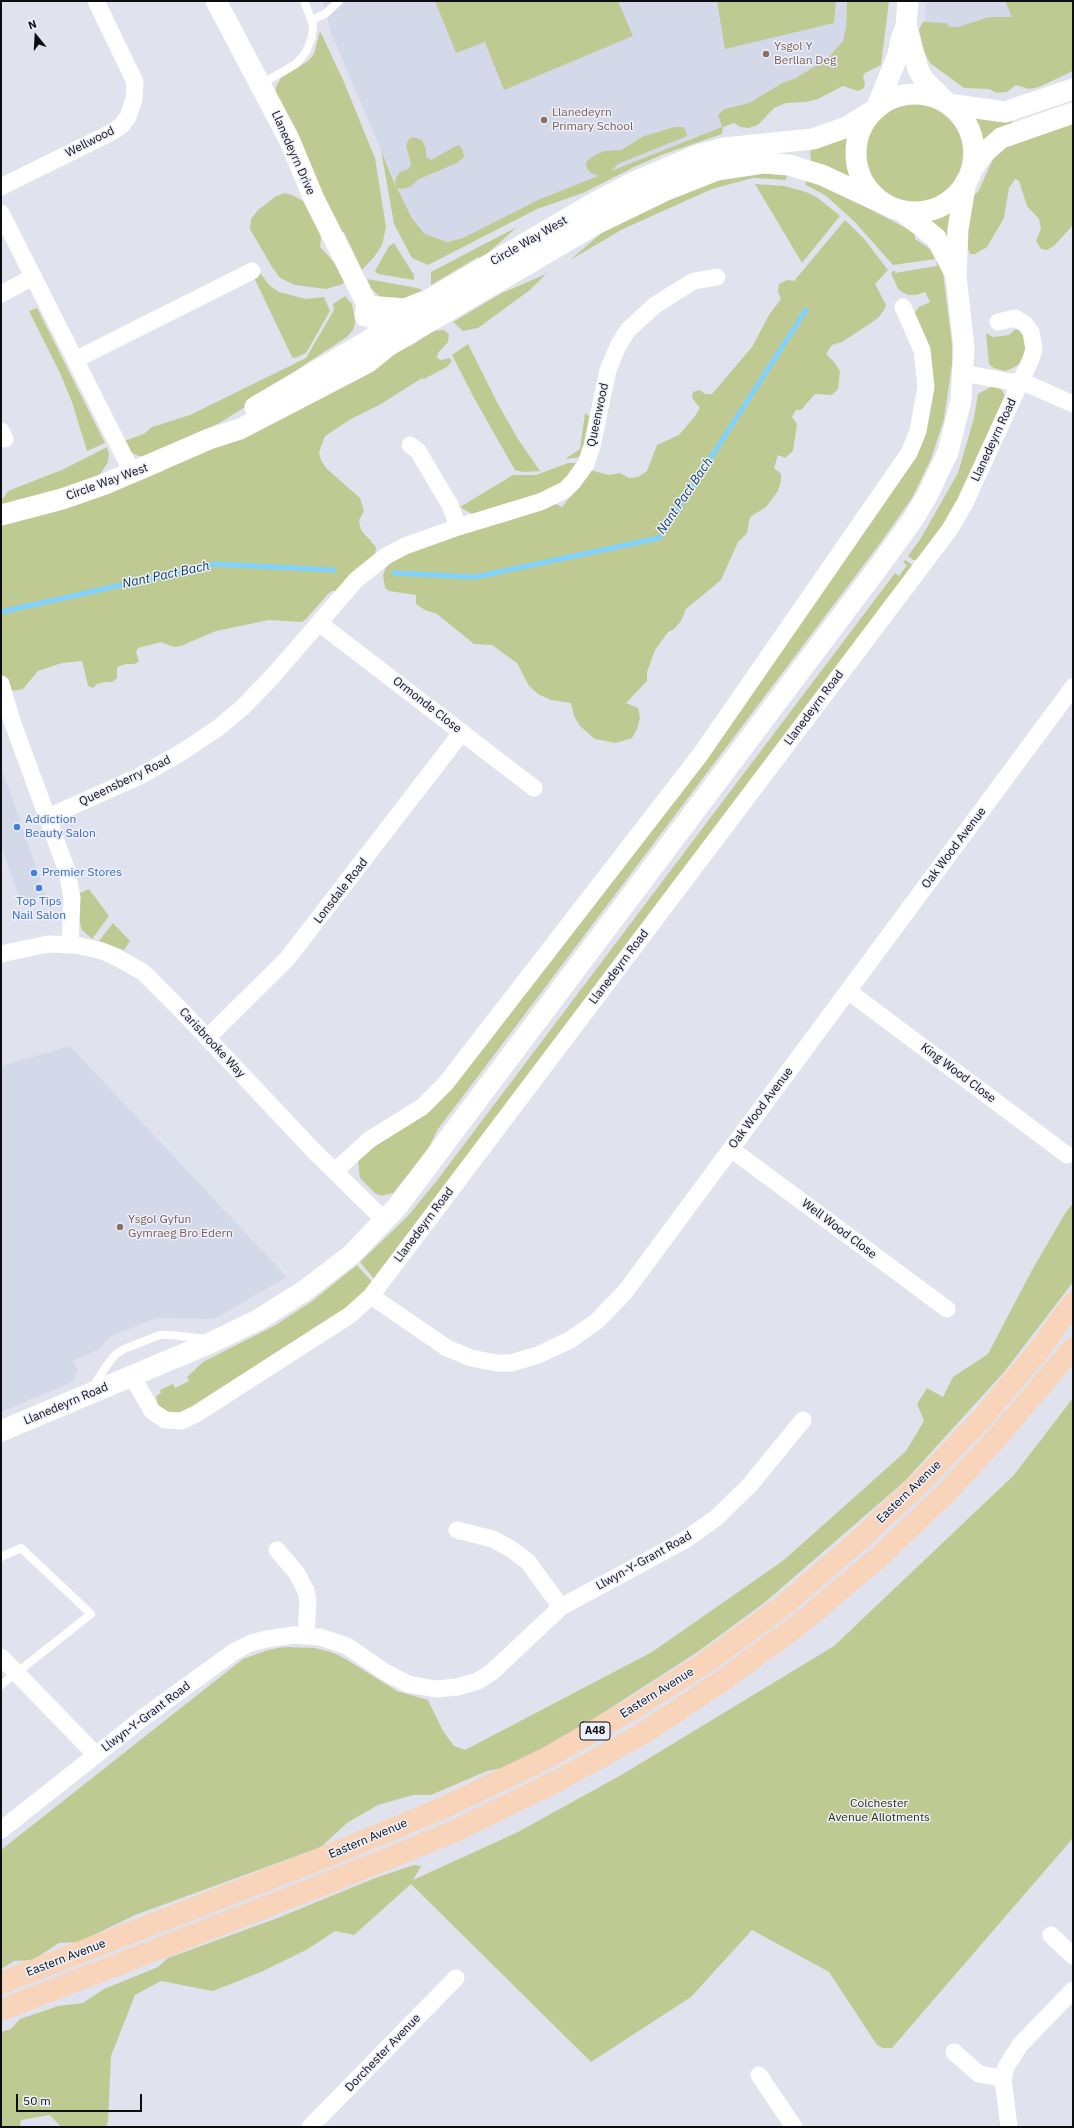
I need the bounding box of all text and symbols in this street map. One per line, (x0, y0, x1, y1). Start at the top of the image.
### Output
north arrow (16, 16, 56, 56)
text: N (26, 17, 38, 32)
place label: Ysgol Y Berllan Deg (774, 40, 836, 68)
marker: Ysgol Y Berllan Deg (761, 49, 771, 59)
place label: Llanedeyrn Primary School (552, 106, 633, 134)
street label: Llanedeyrn Drive (268, 109, 318, 197)
marker: Llanedeyrn Primary School (539, 115, 549, 125)
street label: Wellwood (63, 124, 117, 160)
street label: Circle Way West (488, 213, 570, 269)
street label: Queenwood (584, 382, 612, 448)
street label: Llanedeyrn Road (968, 396, 1020, 484)
water label: Nant Pact Bach (654, 455, 716, 537)
street label: Circle Way West (64, 460, 150, 504)
water label: Nant Pact Bach (121, 558, 211, 592)
street label: Llanedeyrn Road (781, 668, 847, 748)
street label: Ormonde Close (390, 674, 464, 736)
street label: Queensberry Road (77, 753, 173, 809)
street label: Oak Wood Avenue (919, 805, 989, 891)
place label: Addiction Beauty Salon (25, 813, 96, 841)
marker: Addiction Beauty Salon (12, 822, 22, 832)
street label: Lonsdale Road (311, 855, 371, 927)
place label: Premier Stores (42, 866, 122, 880)
marker: Premier Stores (29, 868, 39, 878)
marker: Top Tips Nail Salon (34, 883, 44, 893)
place label: Top Tips Nail Salon (12, 895, 66, 923)
street label: Llanedeyrn Road (586, 927, 652, 1007)
street label: Carisbrooke Way (176, 1005, 248, 1081)
street label: King Wood Close (918, 1040, 998, 1106)
street label: Oak Wood Avenue (726, 1065, 796, 1151)
street label: Llanedeyrn Road (391, 1185, 457, 1265)
street label: Well Wood Close (799, 1196, 879, 1262)
place label: Ysgol Gyfun Gymraeg Bro Edern (128, 1213, 233, 1241)
marker: Ysgol Gyfun Gymraeg Bro Edern (115, 1222, 125, 1232)
street label: Llanedeyrn Road (22, 1380, 110, 1428)
street label: Eastern Avenue (874, 1458, 944, 1526)
street label: Llwyn-Y-Grant Road (594, 1529, 694, 1593)
street label: Eastern Avenue (618, 1665, 696, 1721)
street label: Llwyn-Y-Grant Road (99, 1679, 193, 1755)
road number: A48 (580, 1722, 610, 1740)
park label: Colchester Avenue Allotments (828, 1797, 930, 1825)
street label: Eastern Avenue (327, 1816, 409, 1862)
street label: Eastern Avenue (24, 1936, 108, 1980)
street label: Dorchester Avenue (342, 2011, 424, 2095)
scale bar (18, 2086, 144, 2112)
text: 50 m (23, 2093, 51, 2108)

